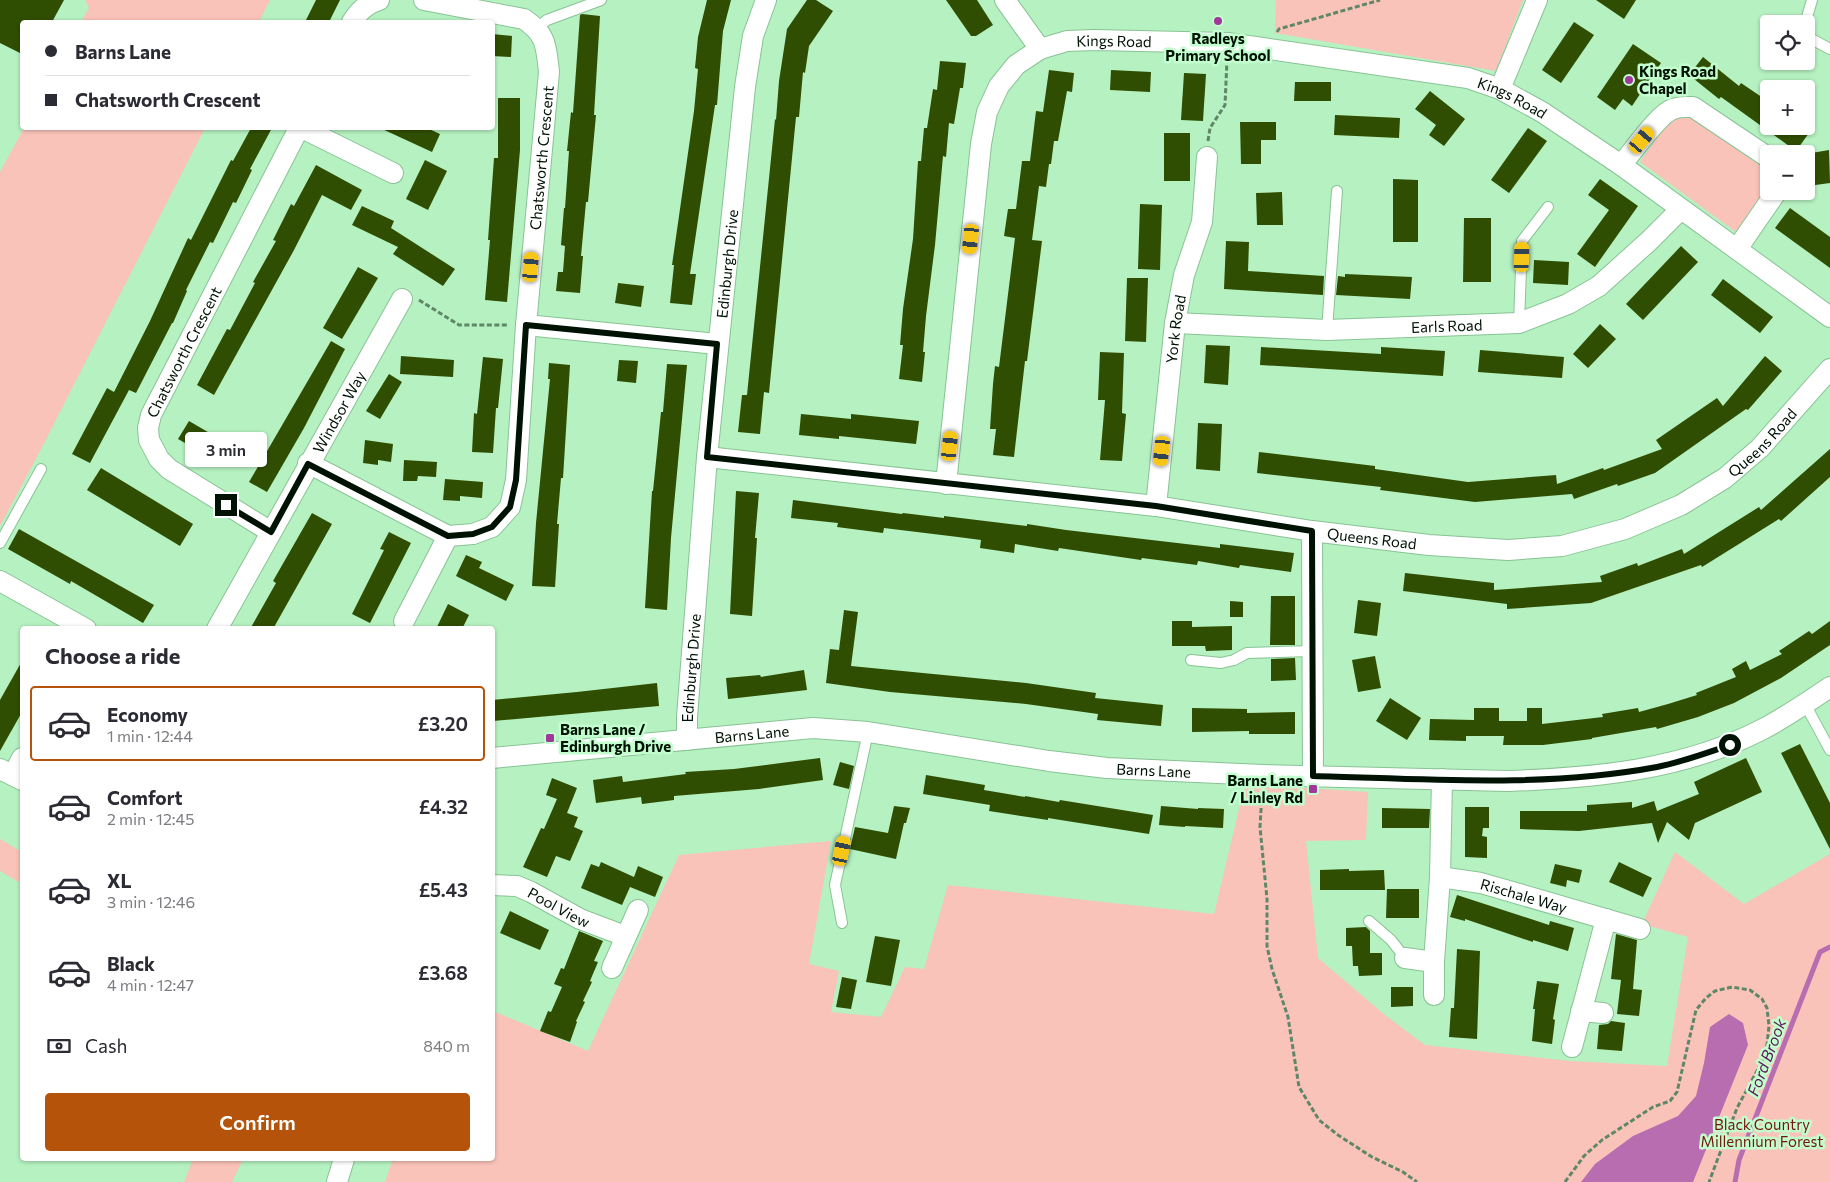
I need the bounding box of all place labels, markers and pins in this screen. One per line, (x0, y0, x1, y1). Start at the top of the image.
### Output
marker: Radleys Primary School (1212, 15, 1224, 27)
place label: Radleys Primary School (1165, 29, 1271, 64)
place label: Kings Road Chapel (1639, 62, 1716, 97)
marker: Kings Road Chapel (1623, 74, 1635, 86)
place label: Barns Lane / Edinburgh Drive (560, 720, 671, 755)
marker: Barns Lane / Edinburgh Drive (544, 732, 556, 744)
place label: Barns Lane / Linley Rd (1227, 771, 1303, 806)
marker: Barns Lane / Linley Rd (1307, 783, 1319, 795)

